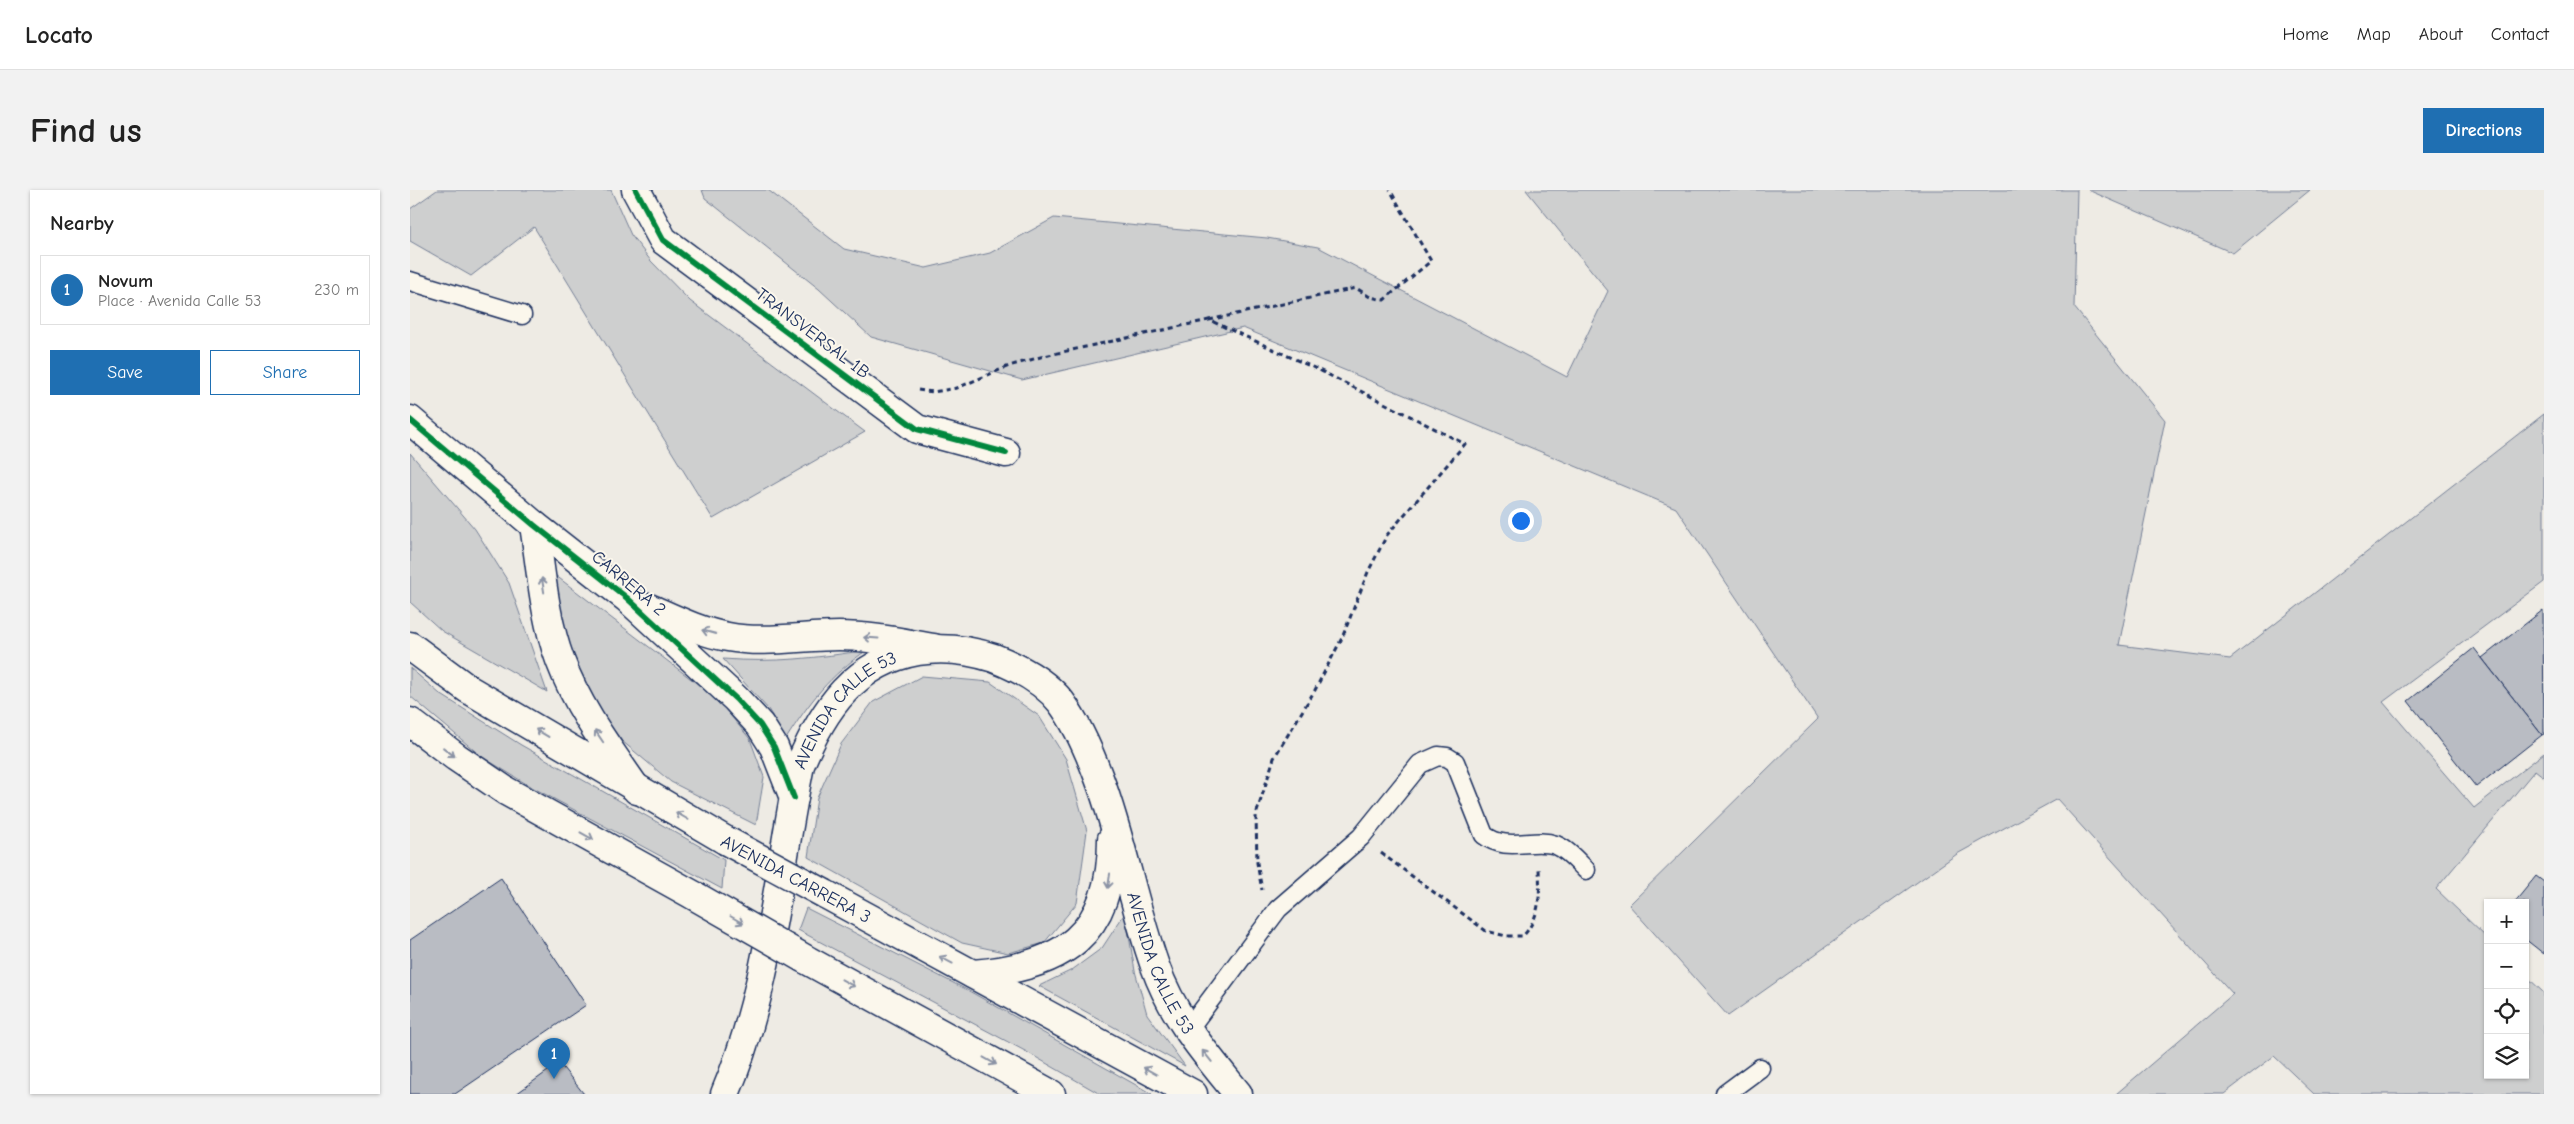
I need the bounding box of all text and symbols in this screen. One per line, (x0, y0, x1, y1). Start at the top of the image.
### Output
text: Locato (25, 21, 93, 49)
text: Home (2282, 24, 2329, 45)
text: Map (2357, 24, 2391, 45)
text: About (2419, 24, 2463, 45)
text: Contact (2491, 24, 2549, 45)
button: Directions (2423, 108, 2544, 153)
text: Find us (30, 110, 142, 151)
text: Nearby (50, 211, 114, 235)
text: Novum (98, 270, 153, 292)
text: 1 (64, 281, 70, 299)
text: 230 m (314, 281, 359, 299)
street label: TRANSVERSAL 1B (752, 284, 874, 383)
text: Place · Avenida Calle 53 (98, 292, 261, 310)
button: Save (50, 350, 200, 395)
button: Share (210, 350, 360, 395)
your location (1508, 508, 1534, 534)
street label: CARRERA 2 (587, 546, 670, 620)
one-way arrow (538, 578, 548, 594)
one-way arrow (702, 627, 718, 636)
one-way arrow (863, 634, 879, 643)
street label: AVENIDA CALLE 53 (790, 647, 899, 772)
one-way arrow (536, 728, 550, 738)
one-way arrow (594, 730, 604, 744)
one-way arrow (442, 746, 455, 757)
one-way arrow (675, 811, 690, 821)
one-way arrow (580, 831, 595, 841)
street label: AVENIDA CARRERA 3 (717, 831, 874, 928)
one-way arrow (1104, 873, 1114, 889)
street label: AVENIDA CALLE 53 (1122, 890, 1198, 1039)
map controls (2484, 899, 2529, 1079)
button: + (2484, 899, 2529, 944)
one-way arrow (729, 915, 744, 925)
button: − (2484, 944, 2529, 989)
one-way arrow (939, 954, 953, 964)
one-way arrow (840, 979, 855, 988)
button: locate (2484, 989, 2529, 1034)
button: layers (2484, 1034, 2529, 1079)
pin: 1 (538, 1038, 570, 1079)
one-way arrow (1202, 1050, 1213, 1063)
one-way arrow (983, 1056, 998, 1066)
one-way arrow (1143, 1066, 1158, 1075)

